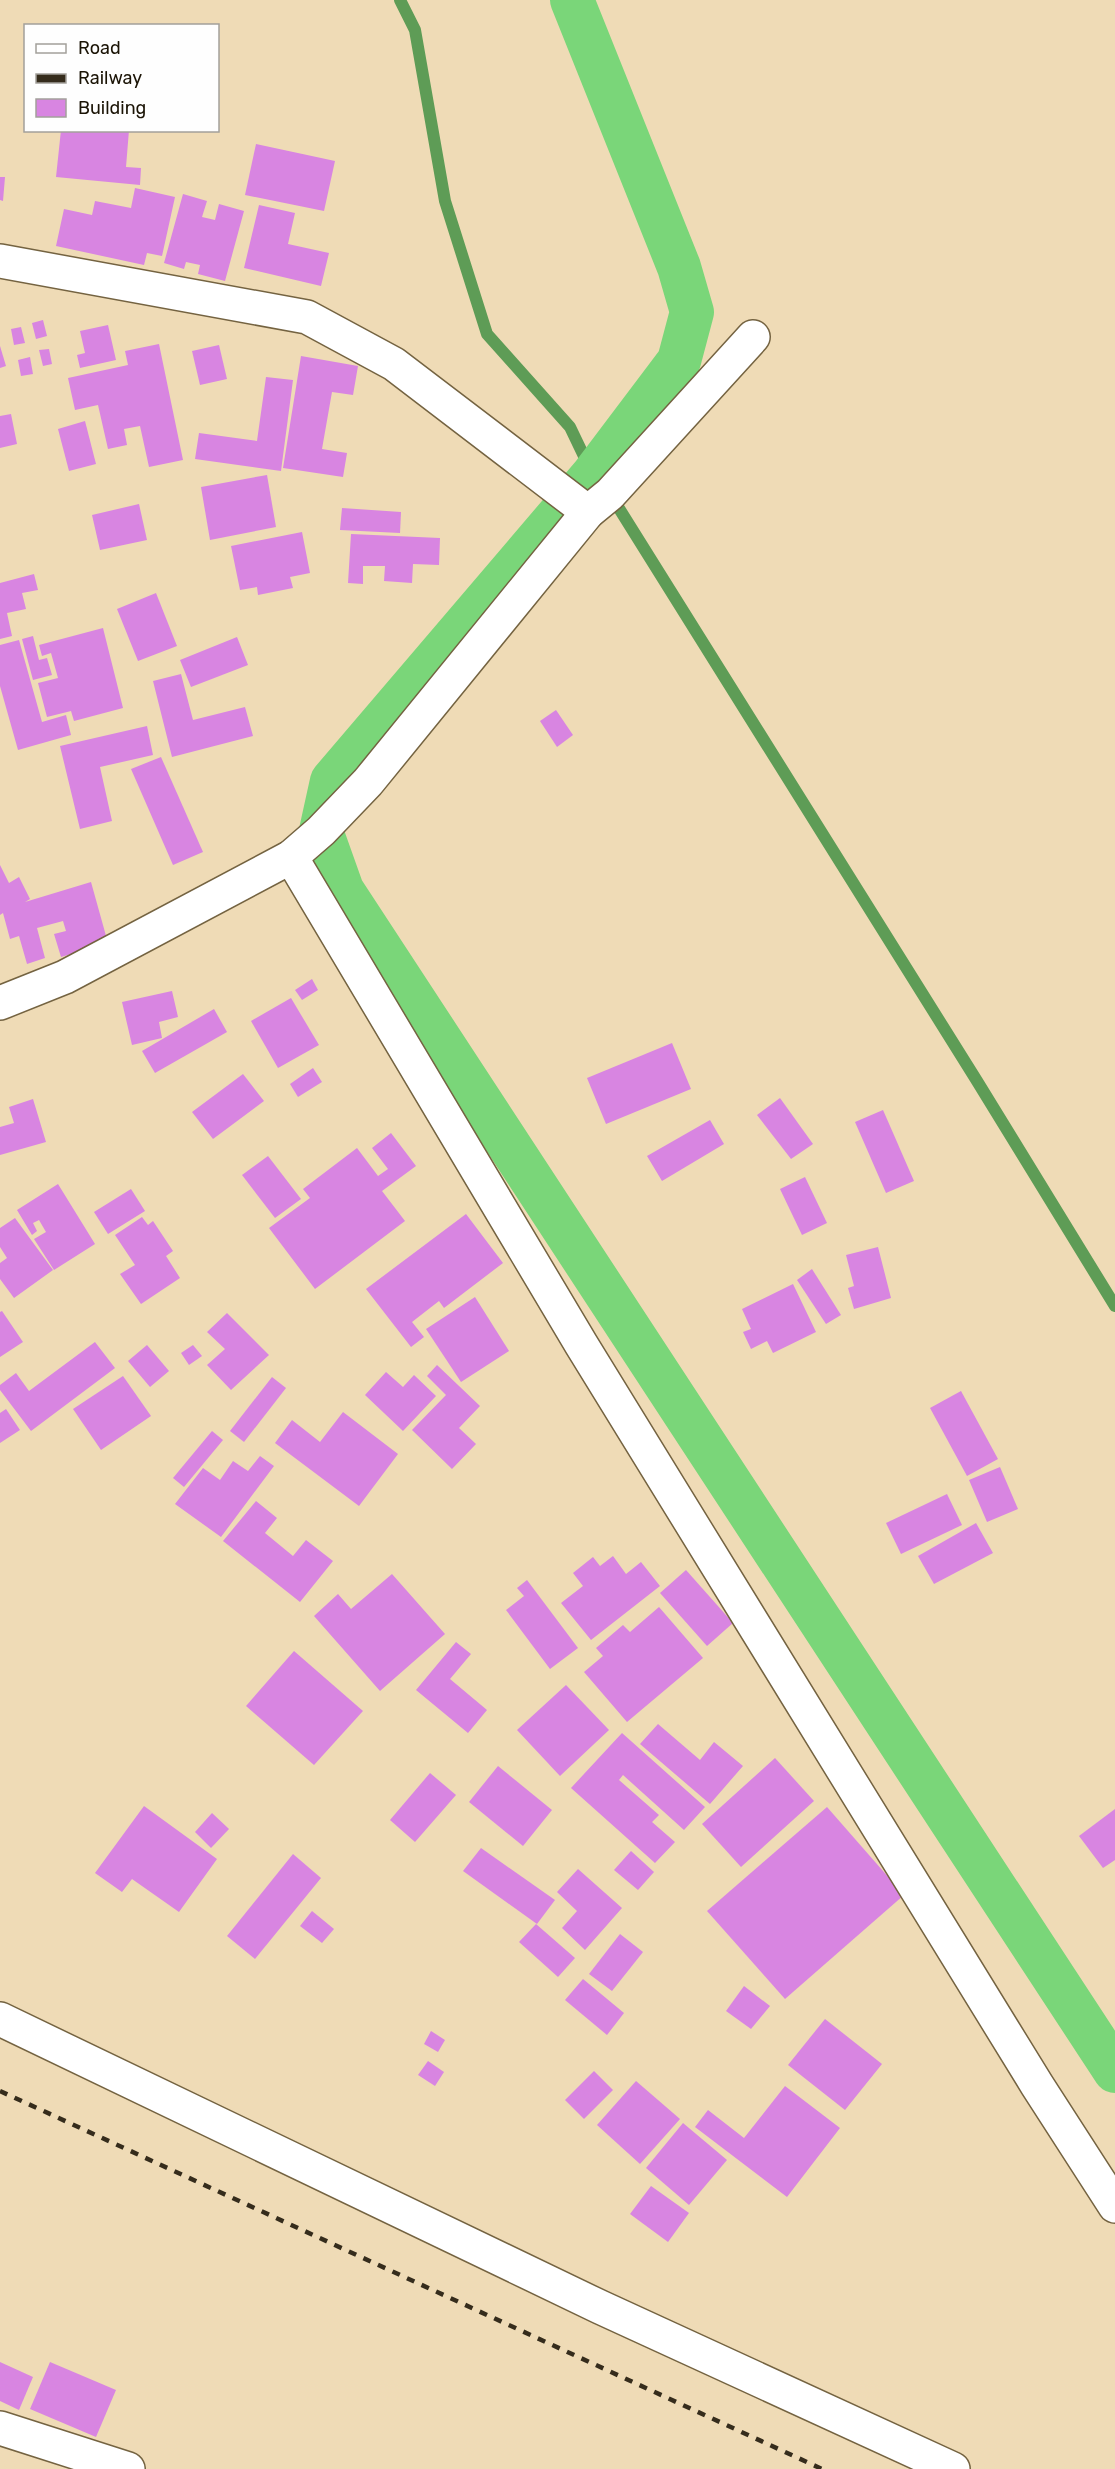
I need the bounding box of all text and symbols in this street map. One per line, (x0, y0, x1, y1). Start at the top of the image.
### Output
legend (24, 24, 219, 132)
text: Road (78, 37, 121, 59)
text: Railway (78, 67, 142, 89)
text: Building (78, 97, 146, 119)

